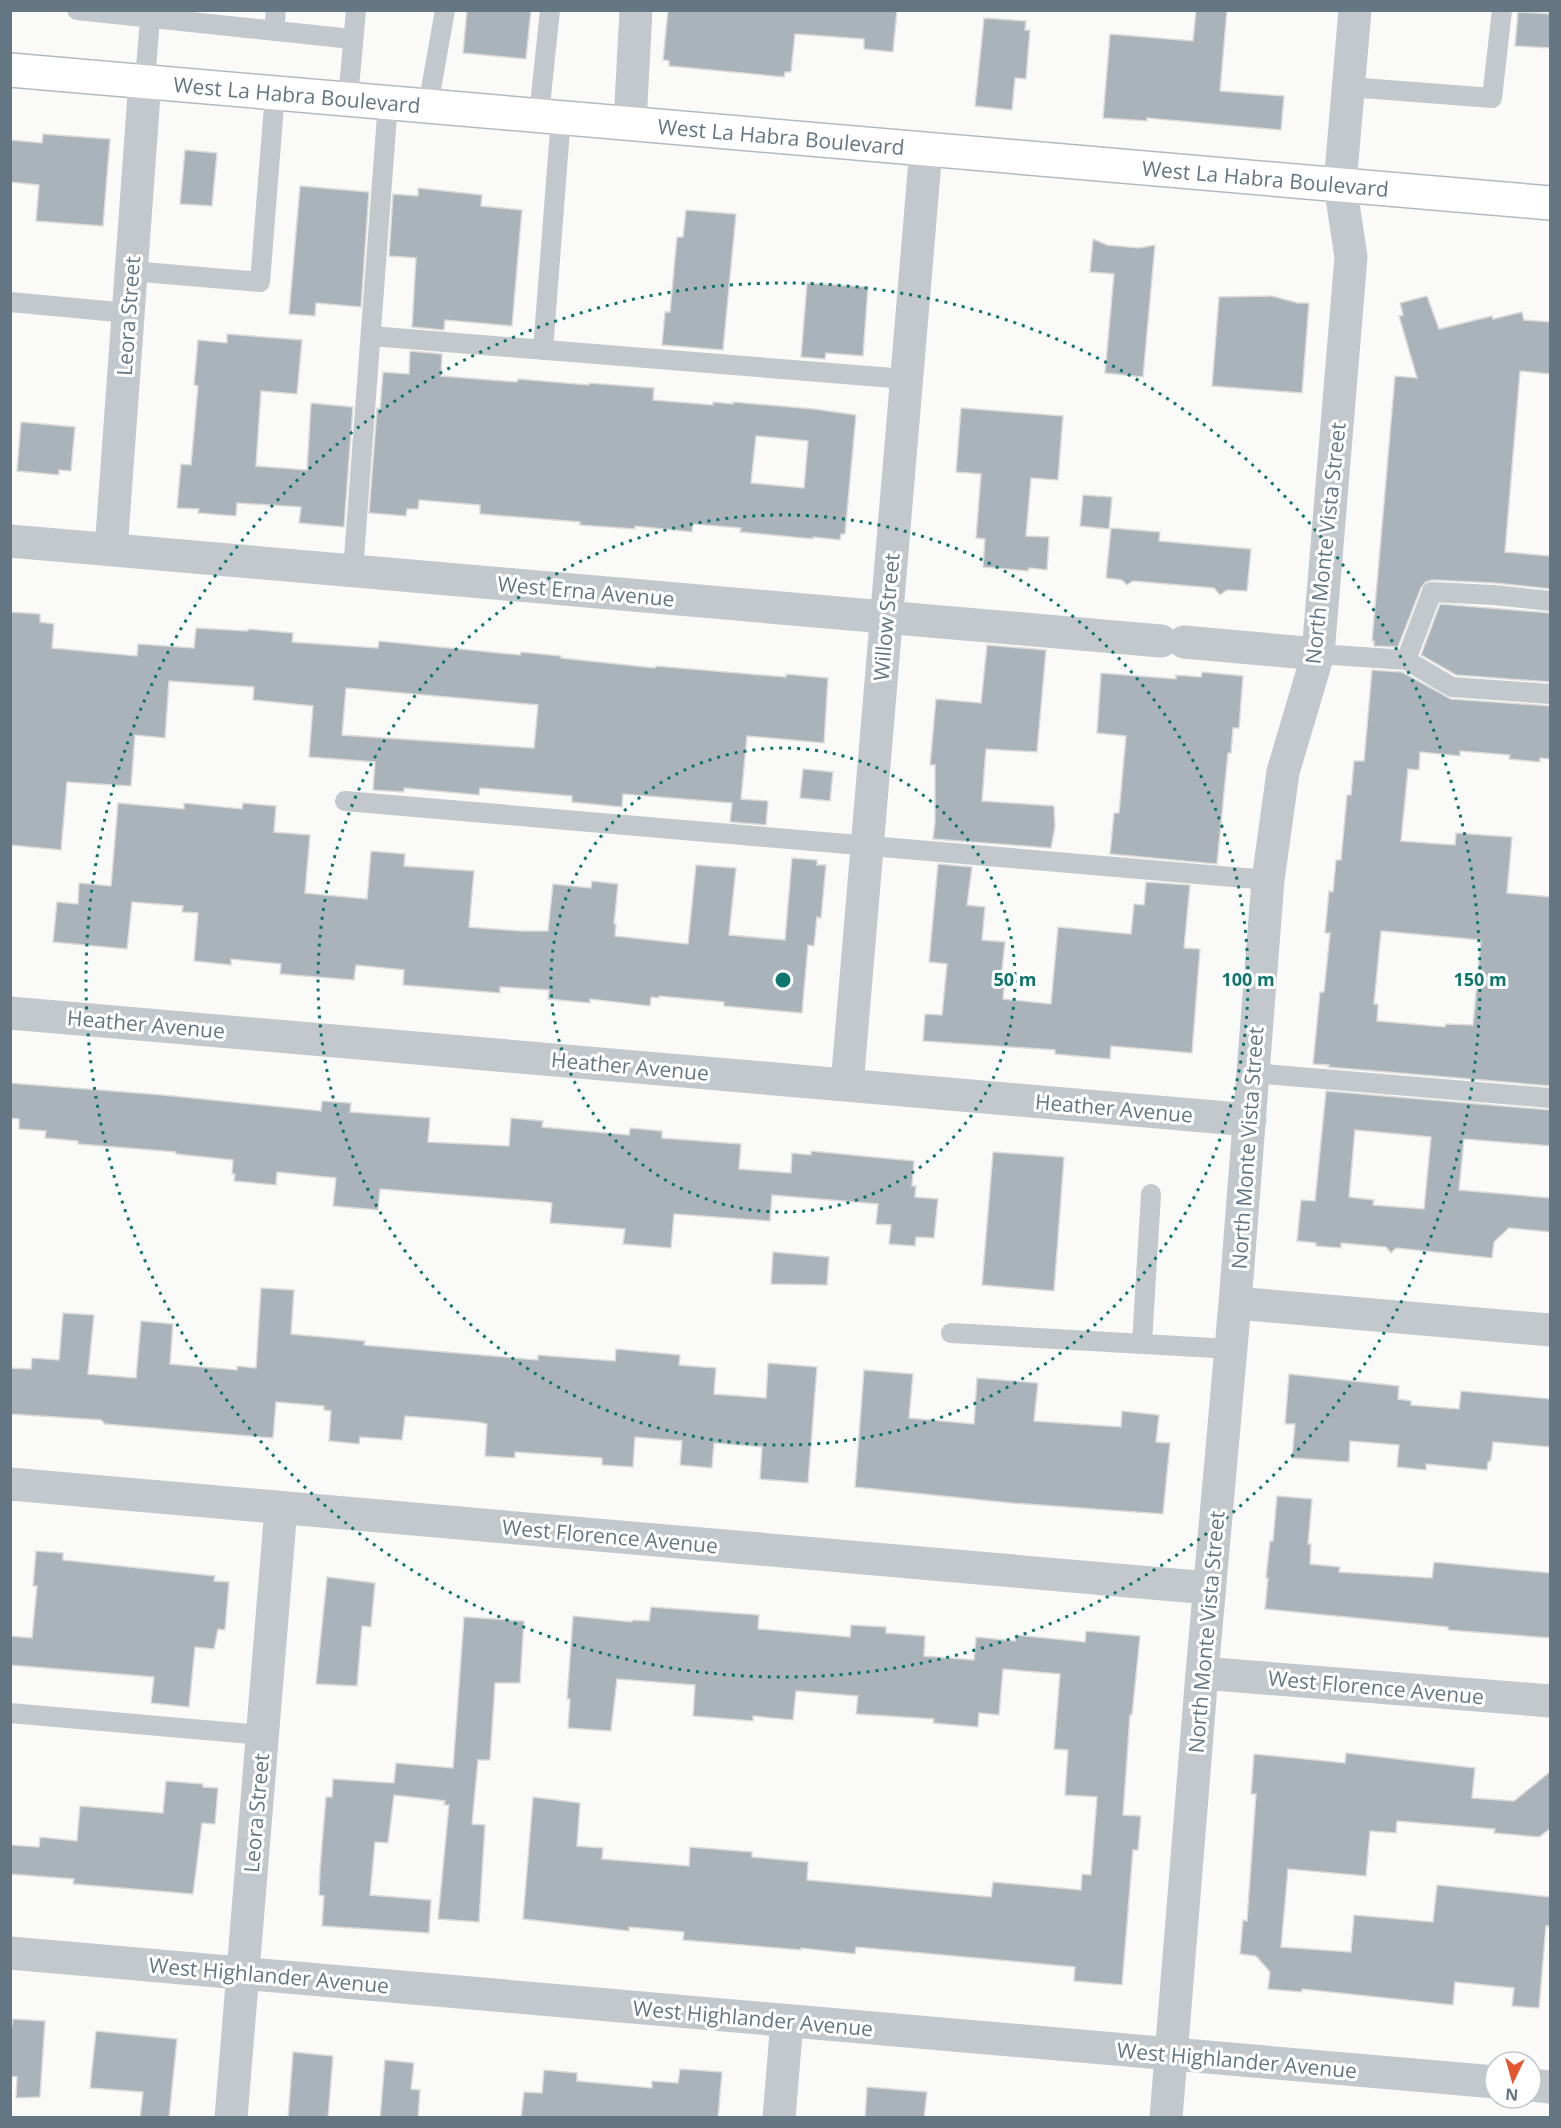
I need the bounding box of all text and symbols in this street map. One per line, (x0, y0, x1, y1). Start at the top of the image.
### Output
street label: West La Habra Boulevard (172, 70, 422, 119)
street label: West La Habra Boulevard (656, 112, 906, 161)
street label: West La Habra Boulevard (1141, 154, 1390, 203)
street label: Leora Street (110, 255, 146, 377)
street label: North Monte Vista Street (1298, 421, 1352, 665)
street label: Willow Street (866, 552, 906, 682)
street label: West Erna Avenue (496, 569, 676, 613)
text: 50 m (994, 967, 1036, 991)
text: 100 m (1221, 967, 1275, 991)
text: 150 m (1453, 967, 1507, 991)
centre of rings (773, 970, 793, 990)
street label: Heather Avenue (66, 1003, 226, 1045)
street label: North Monte Vista Street (1225, 1026, 1269, 1270)
street label: Heather Avenue (550, 1045, 710, 1087)
street label: Heather Avenue (1034, 1087, 1194, 1129)
street label: North Monte Vista Street (1181, 1510, 1231, 1754)
street label: West Florence Avenue (501, 1513, 719, 1559)
street label: West Florence Avenue (1267, 1664, 1485, 1710)
street label: Leora Street (237, 1752, 275, 1874)
street label: West Highlander Avenue (148, 1951, 390, 1999)
street label: West Highlander Avenue (632, 1994, 874, 2042)
street label: West Highlander Avenue (1116, 2036, 1358, 2084)
north arrow (1483, 2050, 1543, 2110)
text: N (1504, 2083, 1519, 2106)

